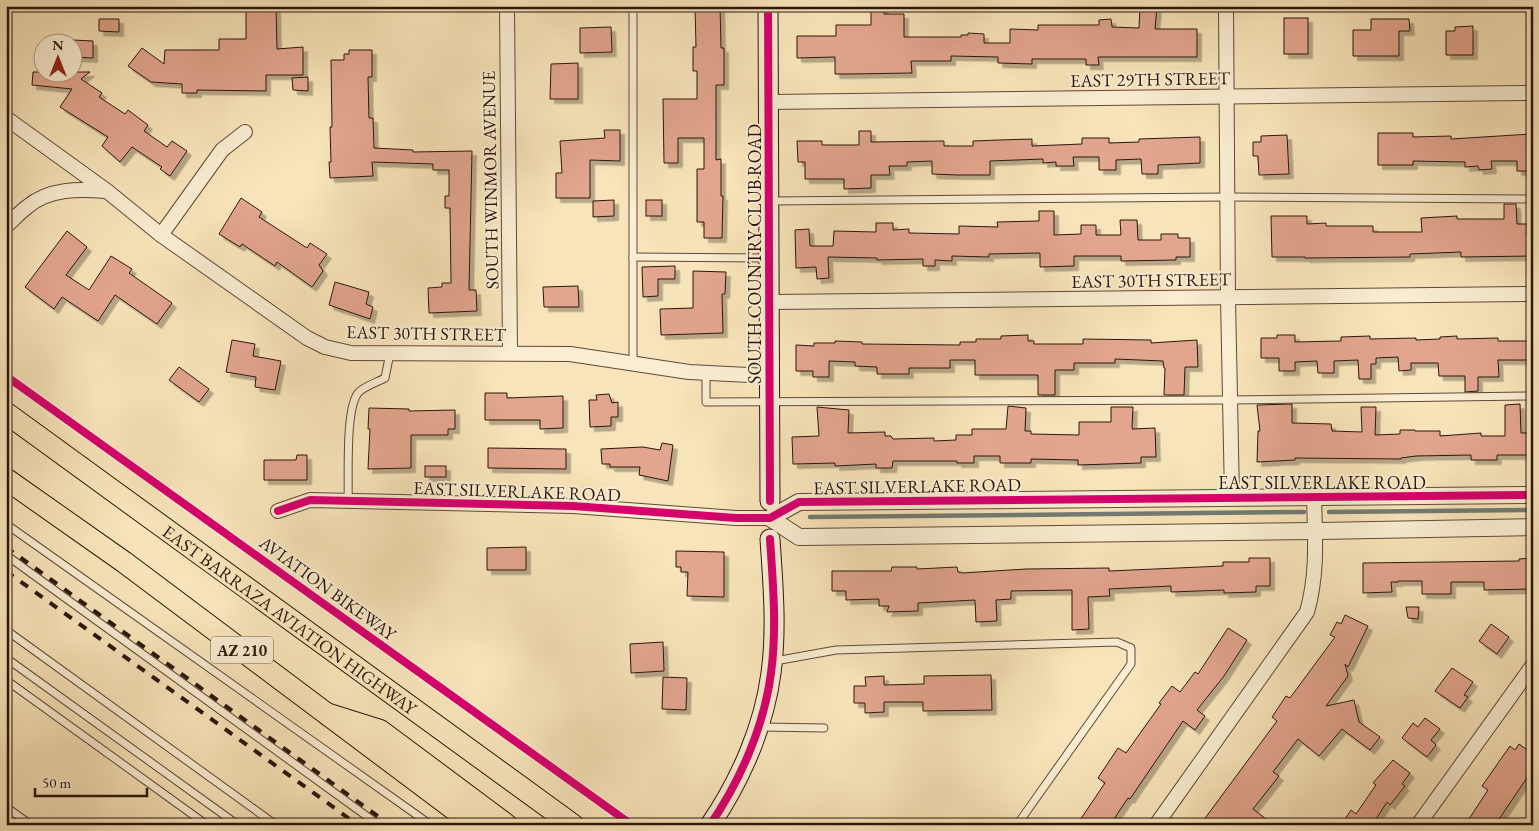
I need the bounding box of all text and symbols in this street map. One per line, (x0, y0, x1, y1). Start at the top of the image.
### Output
north arrow (32, 32, 82, 82)
text: N (52, 36, 64, 54)
street label: EAST 29TH STREET (1070, 66, 1231, 92)
street label: SOUTH WINMOR AVENUE (477, 70, 503, 290)
street label: SOUTH COUNTRY CLUB ROAD (743, 124, 766, 384)
street label: EAST 30TH STREET (1071, 267, 1232, 293)
street label: EAST 30TH STREET (346, 320, 507, 346)
street label: EAST SILVERLAKE ROAD (1218, 471, 1426, 494)
street label: EAST SILVERLAKE ROAD (813, 473, 1021, 499)
street label: EAST SILVERLAKE ROAD (413, 476, 621, 506)
street label: EAST BARRAZA AVIATION HIGHWAY (158, 519, 423, 720)
street label: AVIATION BIKEWAY (254, 530, 402, 646)
road number: AZ 210 (211, 636, 273, 664)
scale bar (35, 766, 148, 798)
text: 50 m (42, 773, 71, 792)

